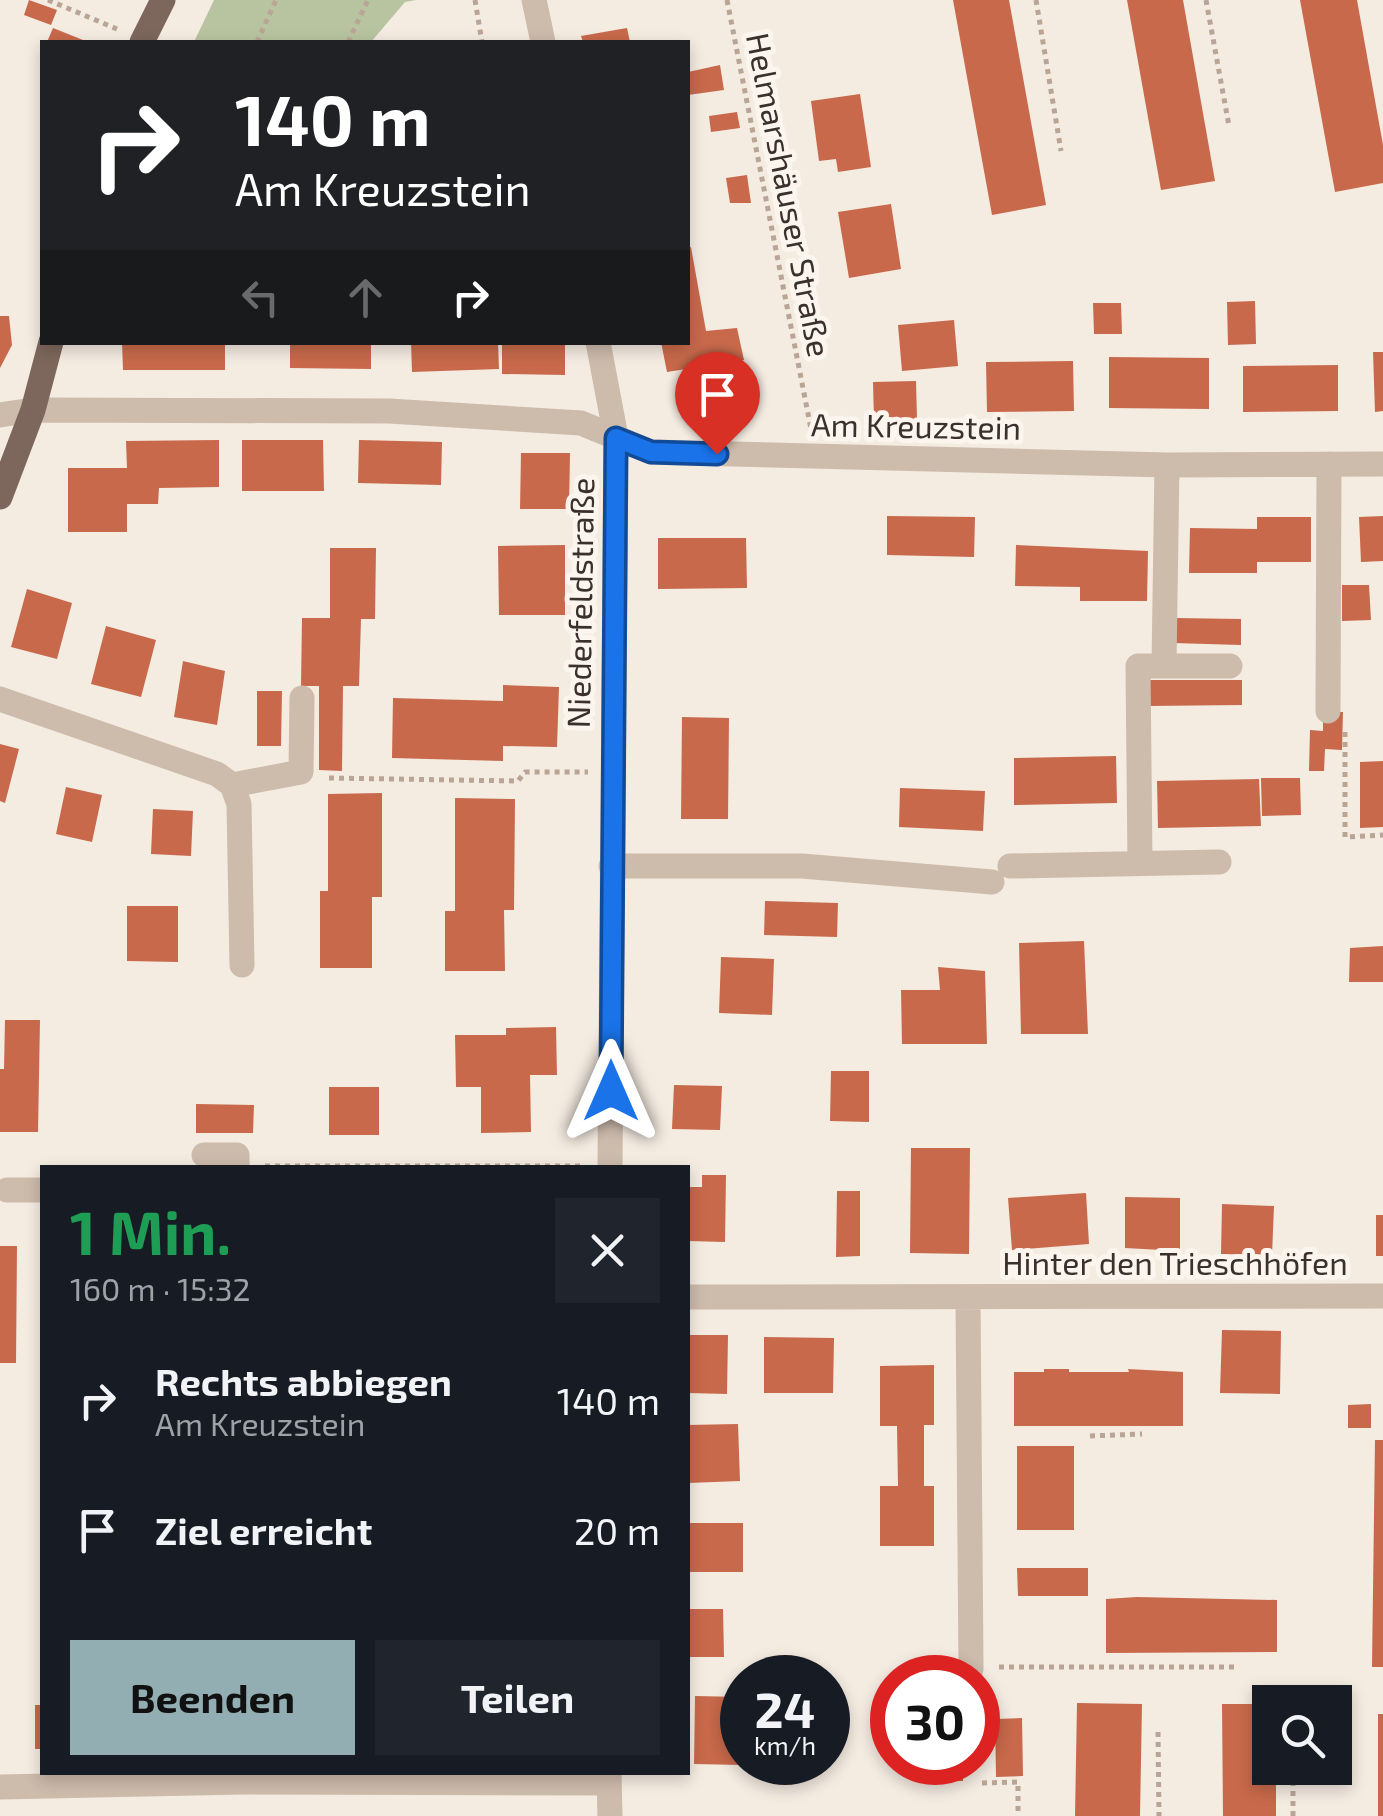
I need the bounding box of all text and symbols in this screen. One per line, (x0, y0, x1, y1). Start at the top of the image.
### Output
street label: Helmarshäuser Straße (740, 30, 840, 360)
text: 140 m (235, 76, 431, 160)
icon: right (70, 80, 200, 210)
text: Am Kreuzstein (235, 161, 531, 215)
icon: left (233, 270, 288, 325)
icon: ahead (338, 270, 393, 325)
icon: right (443, 270, 498, 325)
pin (675, 352, 760, 455)
icon: arrive (690, 367, 745, 422)
street label: Am Kreuzstein (811, 404, 1022, 446)
street label: Niederfeldstraße (558, 477, 600, 729)
position arrow (559, 1039, 663, 1143)
text: 1 Min. (70, 1195, 231, 1267)
button: close (555, 1198, 660, 1303)
street label: Hinter den Trieschhöfen (1002, 1243, 1348, 1281)
text: 160 m · 15:32 (70, 1269, 251, 1307)
text: Rechts abbiegen (155, 1358, 452, 1404)
icon: right (70, 1373, 125, 1428)
text: 140 m (557, 1377, 660, 1423)
text: Am Kreuzstein (155, 1404, 365, 1442)
icon: arrive (70, 1503, 125, 1558)
text: Ziel erreicht (155, 1507, 372, 1553)
text: 20 m (574, 1507, 660, 1553)
button: Beenden (70, 1640, 355, 1755)
button: Teilen (375, 1640, 660, 1755)
speed limit sign: 30 (870, 1655, 1000, 1785)
text: 24 (755, 1678, 815, 1738)
map controls (1252, 1685, 1352, 1785)
button: search (1252, 1685, 1352, 1785)
text: km/h (754, 1730, 816, 1760)

